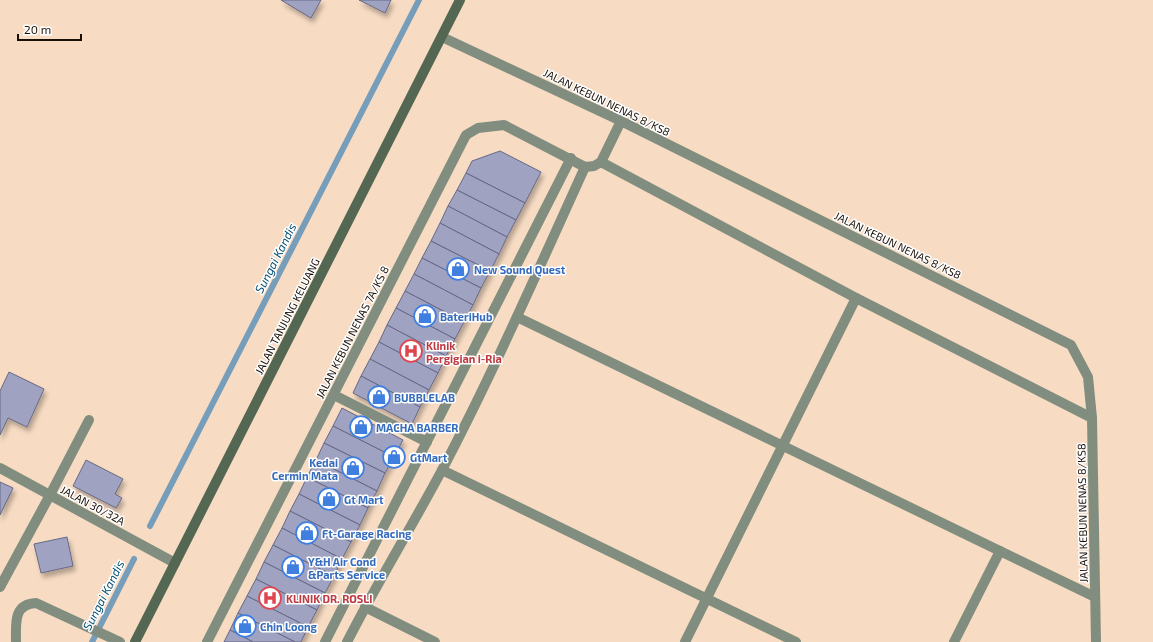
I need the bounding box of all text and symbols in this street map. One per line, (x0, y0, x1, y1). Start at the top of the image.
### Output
scale bar (18, 16, 81, 42)
text: 20 m (24, 22, 51, 36)
street label: JALAN KEBUN NENAS 8/KS8 (542, 66, 672, 138)
street label: JALAN KEBUN NENAS 8/KS8 (833, 209, 963, 281)
water label: Sungai Kandis (251, 221, 299, 295)
street label: JALAN TANJUNG KELUANG (252, 256, 322, 376)
shop icon: New Sound Quest (445, 256, 471, 282)
place label: New Sound Quest (474, 263, 566, 277)
street label: JALAN KEBUN NENAS 7A/KS 8 (313, 264, 391, 400)
shop icon: BateriHub (412, 303, 438, 329)
place label: BateriHub (440, 310, 493, 323)
hospital icon: Klinik Pergigian i-Ria (398, 338, 424, 364)
place label: Klinik Pergigian i-Ria (426, 339, 502, 365)
shop icon: BUBBLELAB (366, 384, 392, 410)
place label: BUBBLELAB (394, 391, 455, 404)
shop icon: MACHA BARBER (348, 414, 374, 440)
place label: MACHA BARBER (376, 421, 458, 434)
street label: JALAN KEBUN NENAS 8/KS8 (1074, 443, 1090, 583)
shop icon: GtMart (381, 444, 407, 470)
place label: GtMart (410, 451, 448, 464)
shop icon: Kedai Cermin Mata (340, 455, 366, 481)
place label: Kedai Cermin Mata (272, 456, 338, 482)
street label: JALAN 30/32A (59, 483, 127, 527)
shop icon: Gt Mart (316, 486, 342, 512)
place label: Gt Mart (344, 493, 384, 506)
shop icon: Ft-Garage Racing (294, 520, 320, 546)
place label: Ft-Garage Racing (322, 527, 412, 540)
shop icon: Y&H Air Cond &Parts Service (280, 554, 306, 580)
place label: Y&H Air Cond &Parts Service (308, 555, 385, 581)
water label: Sungai Kandis (79, 558, 127, 632)
hospital icon: KLINIK DR. ROSLI (257, 585, 283, 611)
place label: KLINIK DR. ROSLI (286, 592, 372, 605)
shop icon: Chin Loong (232, 613, 258, 639)
place label: Chin Loong (260, 620, 318, 633)

